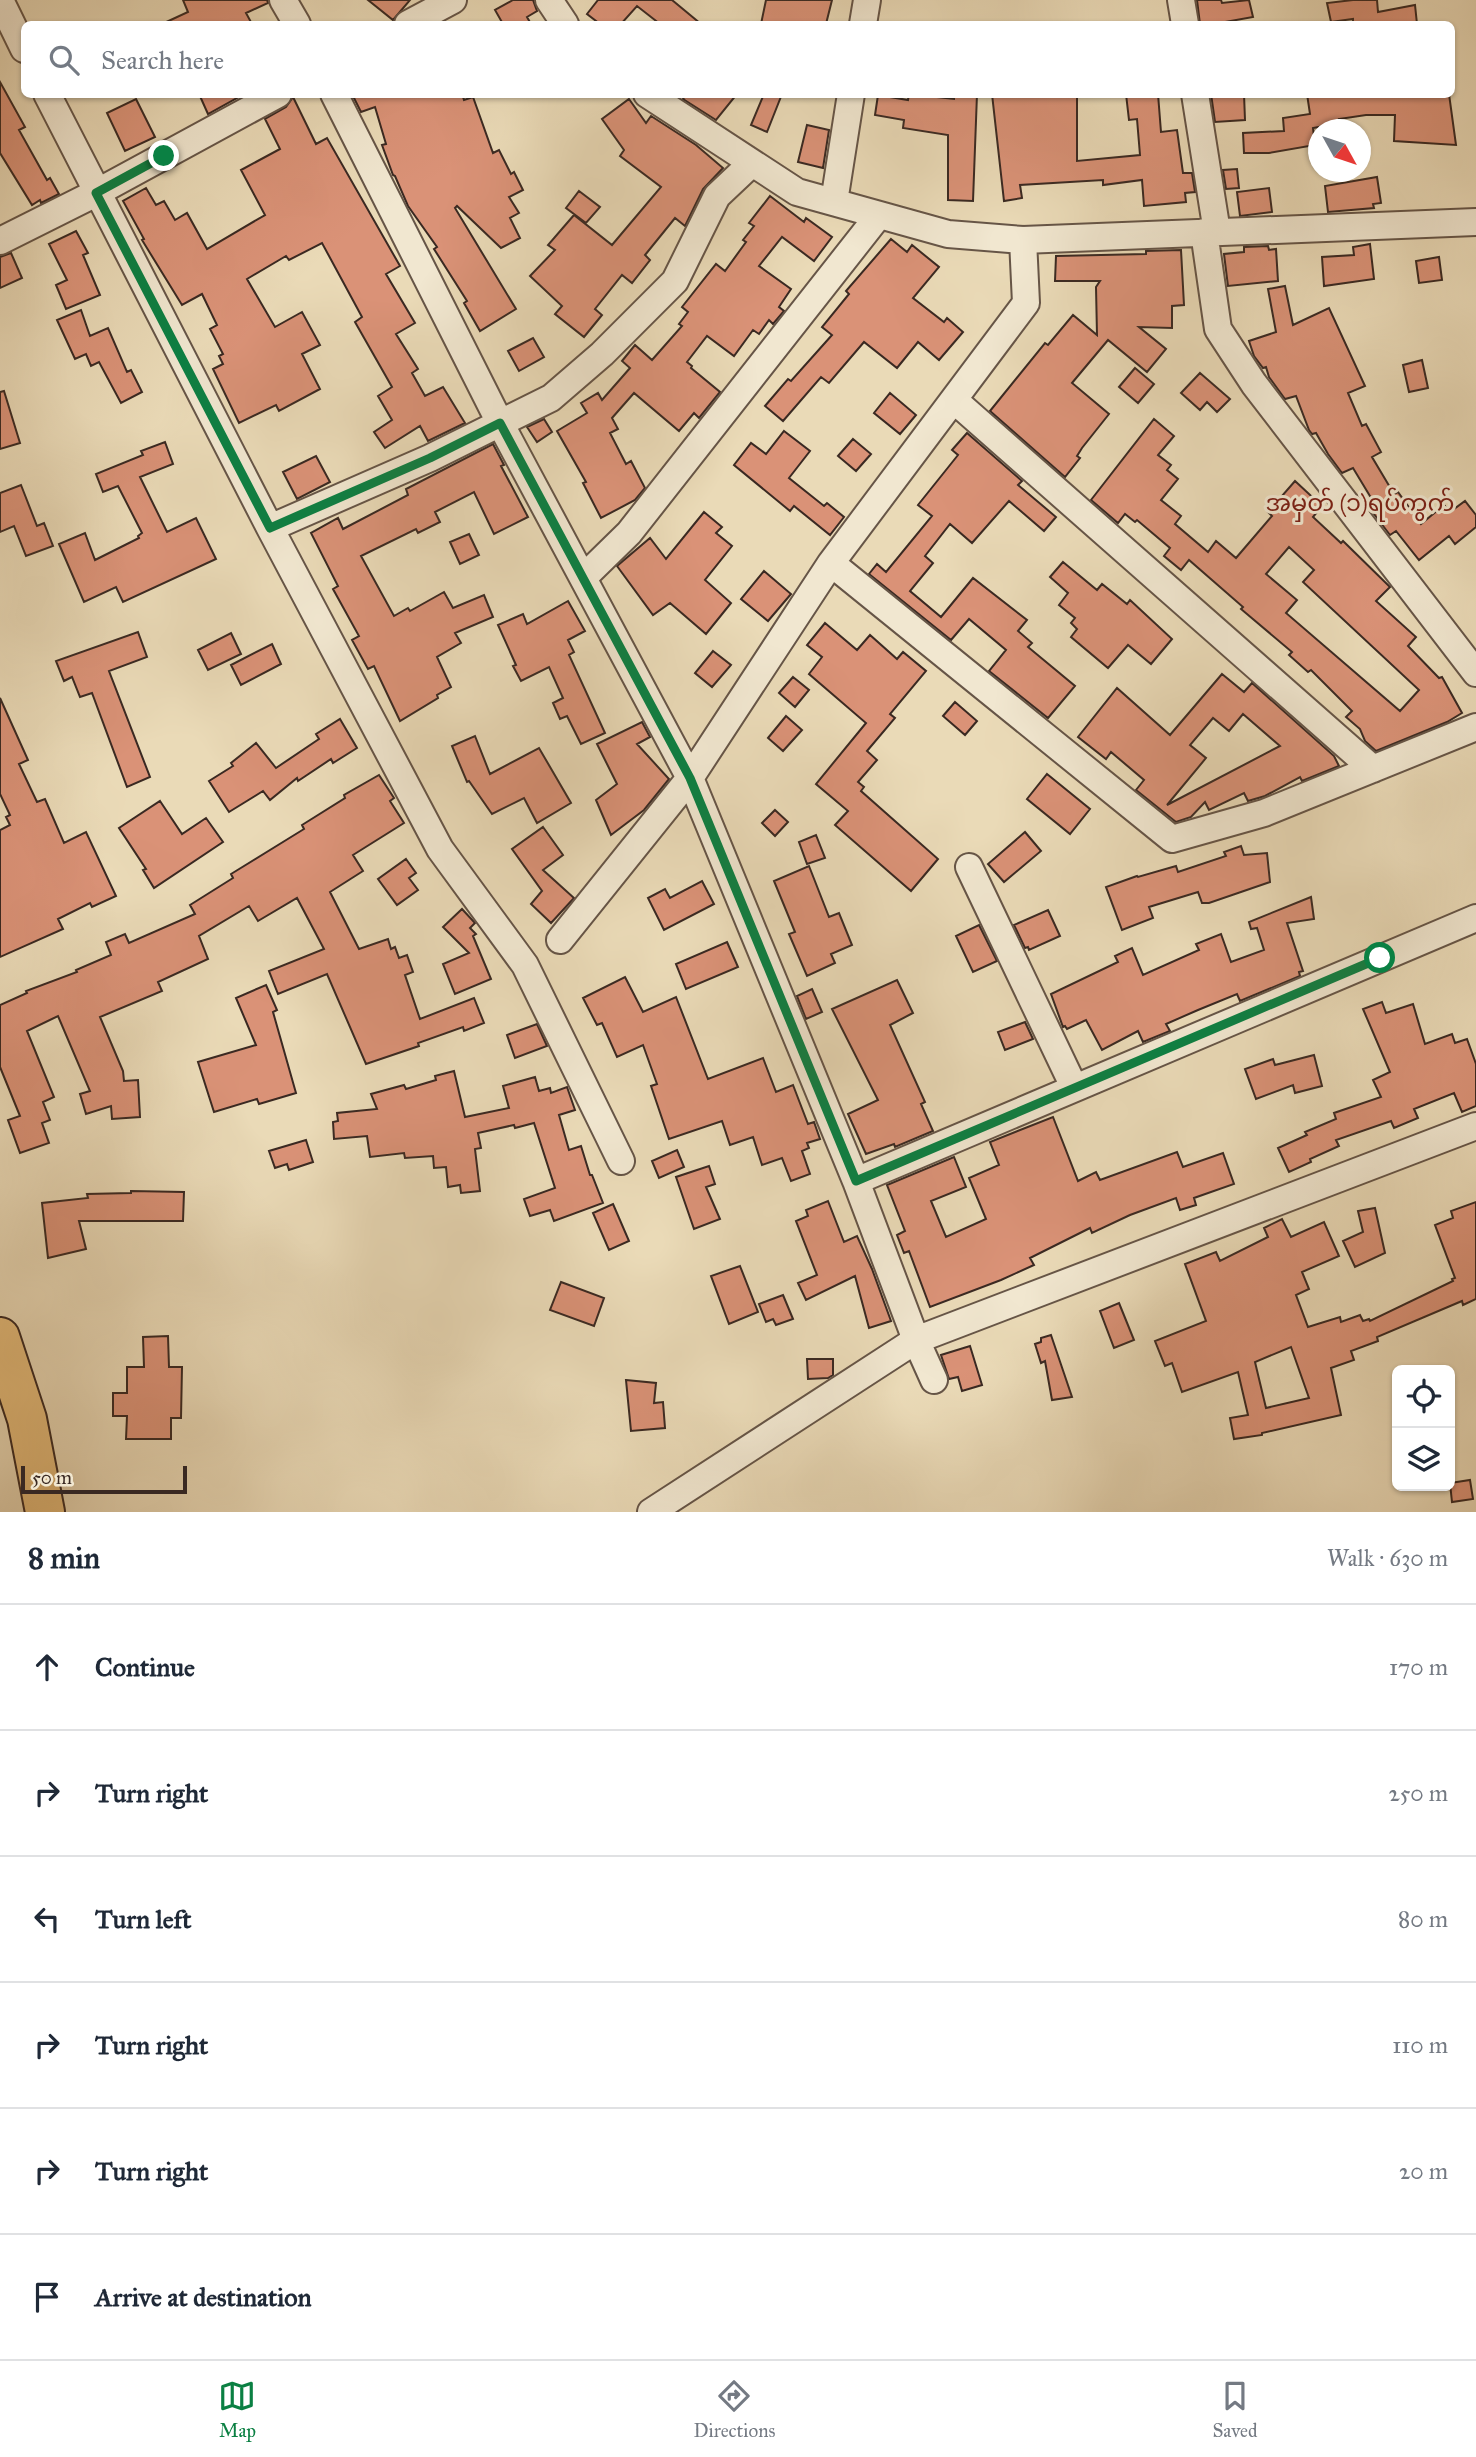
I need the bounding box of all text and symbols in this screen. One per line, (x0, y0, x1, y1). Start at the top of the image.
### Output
search box (21, 21, 1455, 98)
icon: search (45, 41, 83, 79)
text: Search here (101, 44, 224, 76)
north arrow (1308, 119, 1371, 182)
route end (148, 140, 179, 171)
district label: အမှတ် (၁)ရပ်ကွက် (1265, 487, 1455, 522)
route start (1364, 942, 1395, 973)
map controls (1392, 1365, 1455, 1491)
button: locate (1392, 1365, 1455, 1428)
button: layers (1392, 1428, 1455, 1491)
scale bar (21, 1463, 187, 1495)
text: 50 m (32, 1466, 72, 1489)
text: 8 min (28, 1540, 100, 1576)
text: Walk · 630 m (1327, 1544, 1448, 1572)
icon: ahead (28, 1648, 66, 1686)
text: Continue (95, 1651, 195, 1683)
text: 170 m (1389, 1653, 1448, 1681)
icon: right (28, 1774, 66, 1812)
text: Turn right (95, 1777, 208, 1809)
text: 250 m (1388, 1779, 1448, 1807)
icon: left (28, 1900, 66, 1938)
text: Turn left (95, 1903, 191, 1935)
text: 80 m (1398, 1905, 1448, 1933)
icon: right (28, 2026, 66, 2064)
text: Turn right (95, 2029, 208, 2061)
text: 110 m (1392, 2031, 1448, 2059)
icon: right (28, 2152, 66, 2190)
text: Turn right (95, 2155, 208, 2187)
text: 20 m (1399, 2157, 1448, 2185)
icon: arrive (28, 2278, 66, 2316)
text: Arrive at destination (95, 2281, 312, 2313)
tab: Map (218, 2377, 256, 2442)
tab: Directions (693, 2377, 775, 2442)
tab: Saved (1212, 2377, 1258, 2442)

